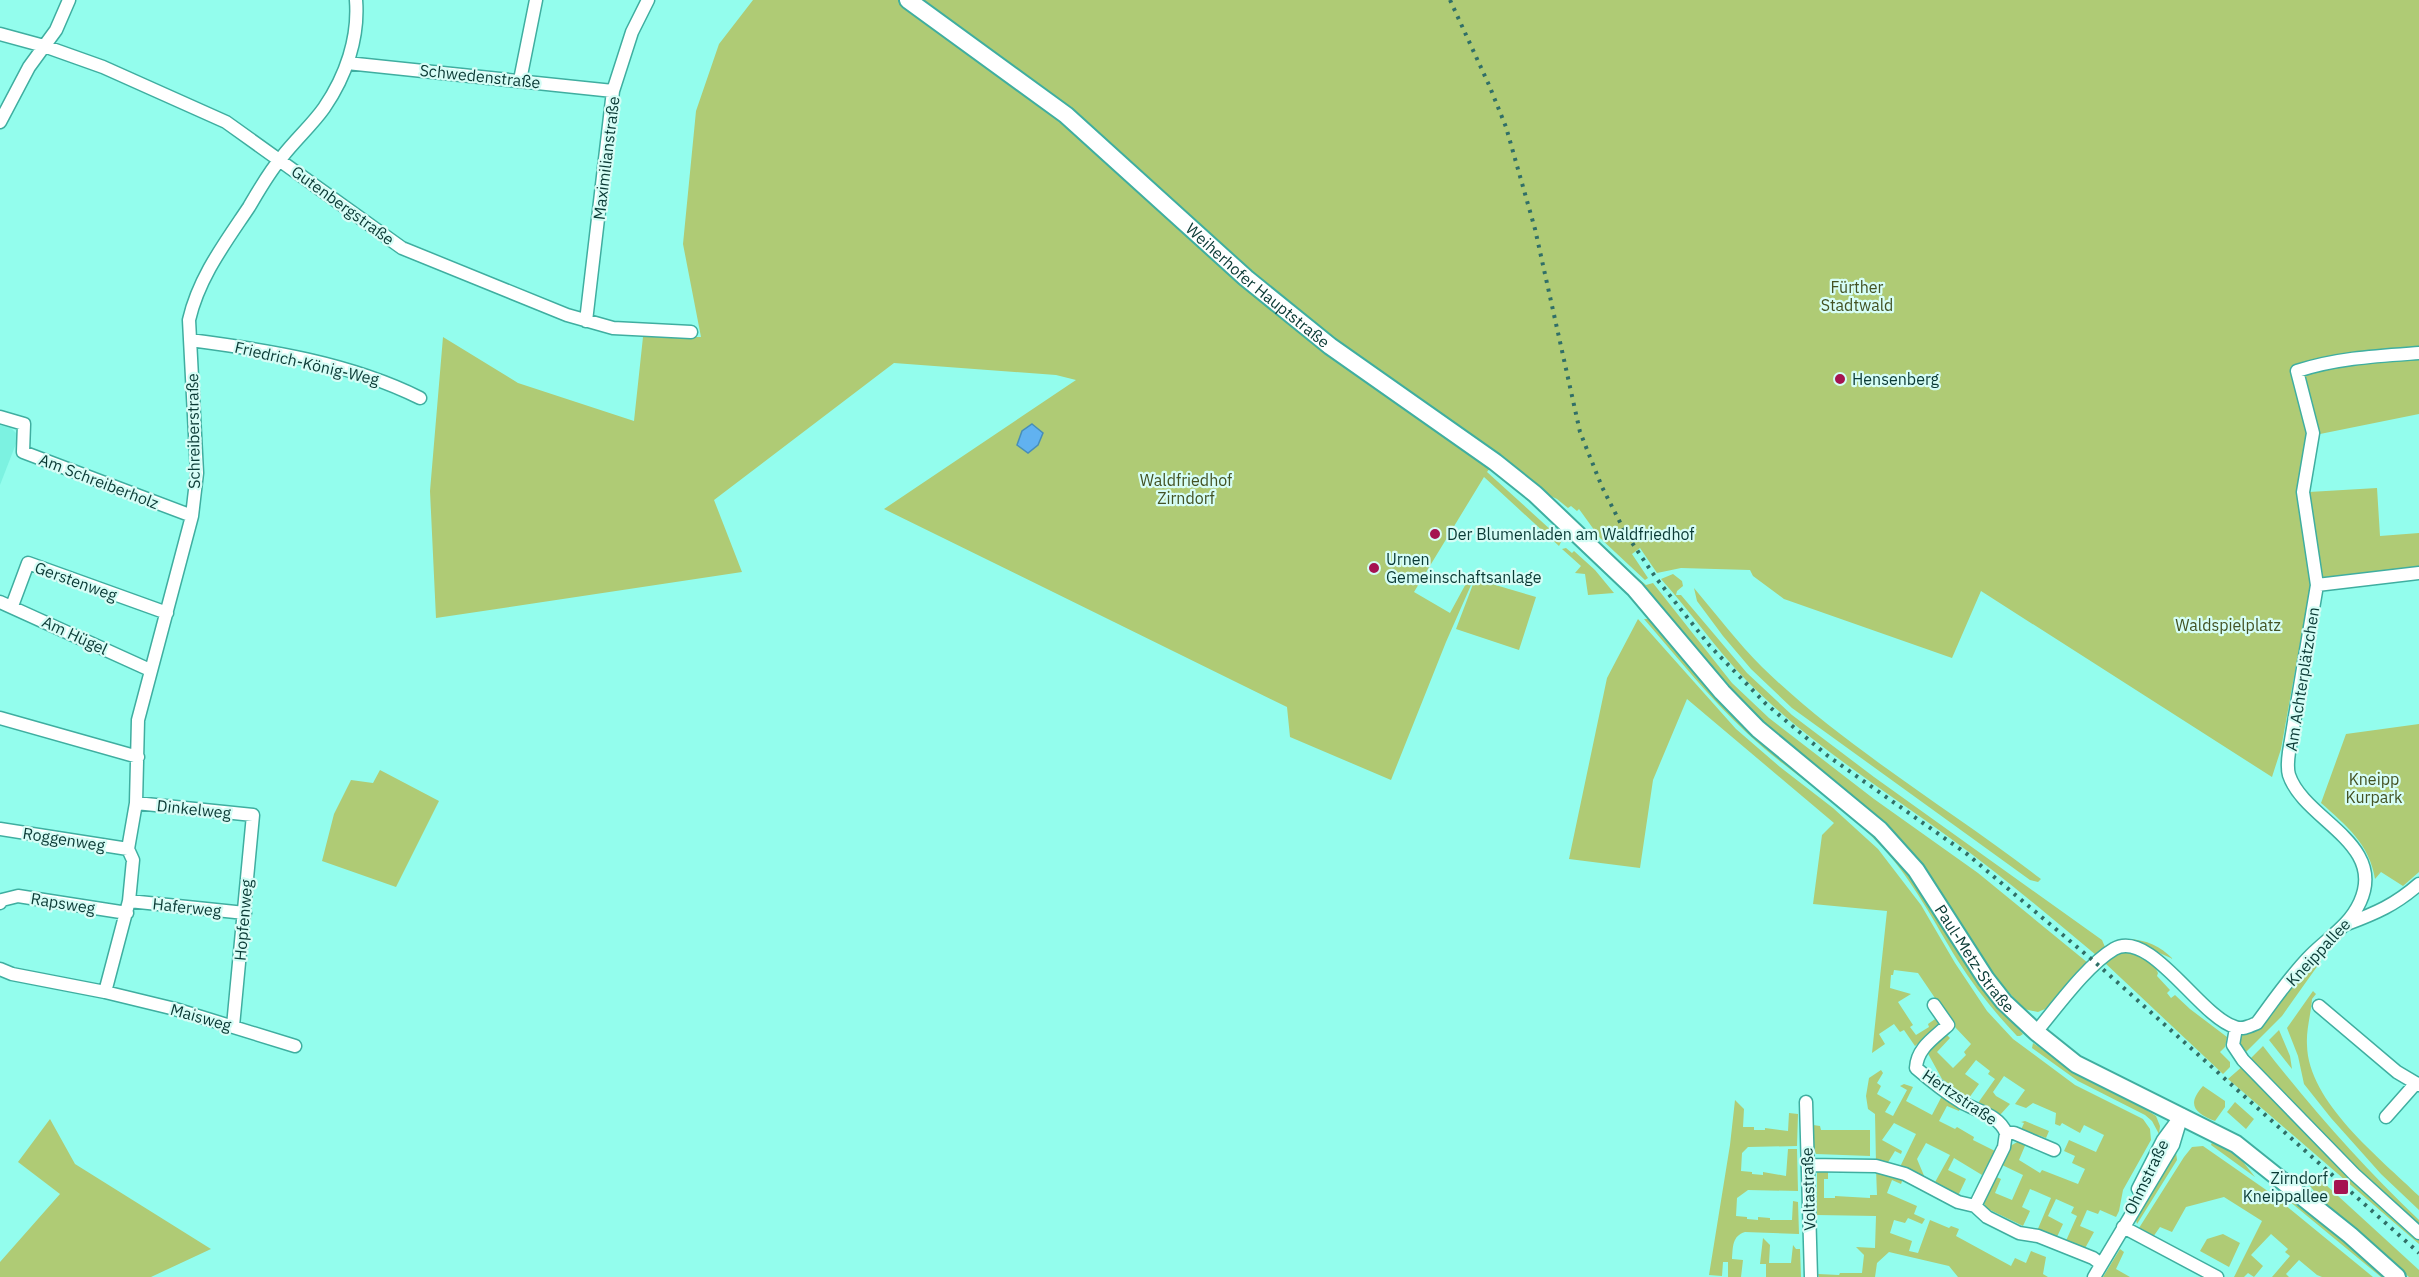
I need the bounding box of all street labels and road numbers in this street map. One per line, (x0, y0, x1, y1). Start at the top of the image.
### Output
street label: Schwedenstraße (419, 60, 542, 92)
street label: Maximilianstraße (589, 95, 624, 221)
street label: Gutenbergstraße (288, 161, 399, 249)
street label: Weiherhofer Hauptstraße (1182, 219, 1334, 352)
street label: Friedrich-König-Weg (233, 337, 382, 389)
street label: Schreiberstraße (182, 373, 204, 489)
street label: Am Schreiberholz (36, 449, 162, 513)
street label: Gerstenweg (32, 557, 120, 605)
street label: Am Achterplätzchen (2281, 605, 2323, 753)
street label: Am Hügel (39, 611, 111, 659)
street label: Dinkelweg (156, 795, 233, 823)
street label: Roggenweg (21, 823, 107, 855)
street label: Hopfenweg (229, 878, 257, 962)
street label: Rapsweg (29, 888, 97, 918)
street label: Haferweg (152, 893, 223, 921)
street label: Paul-Metz-Straße (1931, 901, 2019, 1017)
street label: Kneippallee (2282, 914, 2354, 990)
street label: Maisweg (168, 999, 234, 1035)
street label: Hertzstraße (1919, 1065, 2001, 1129)
street label: Ohmstraße (2119, 1136, 2173, 1218)
street label: Voltastraße (1797, 1147, 1819, 1231)

